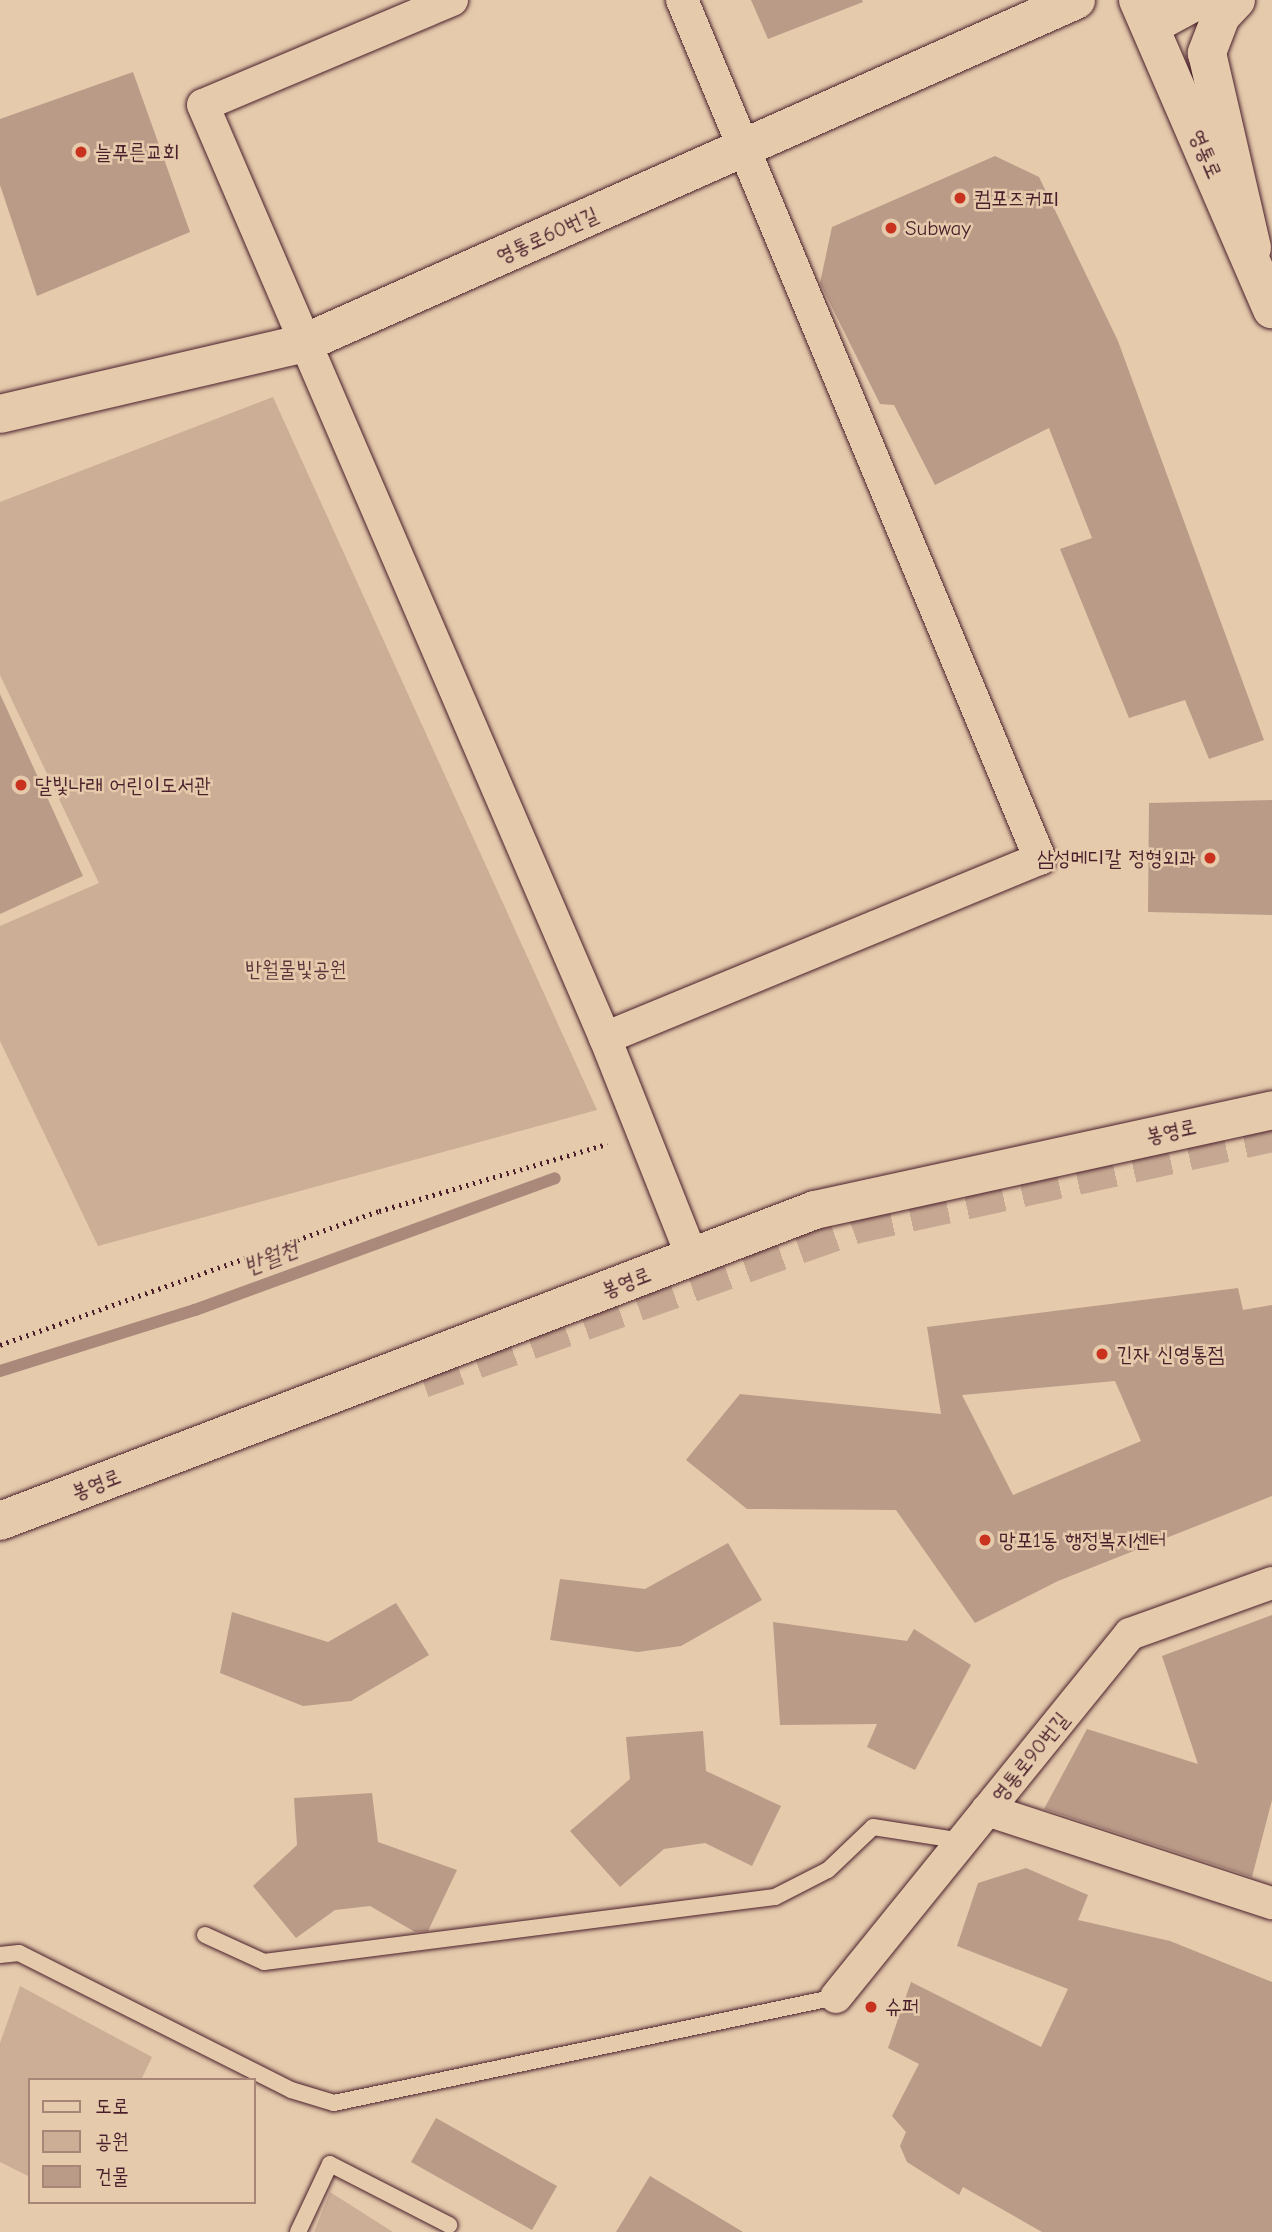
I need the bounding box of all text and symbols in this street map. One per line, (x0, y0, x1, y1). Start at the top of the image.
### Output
street label: 영통로 (1184, 126, 1228, 182)
place label: 늘푸른교회 (95, 139, 179, 165)
marker: 늘푸른교회 (73, 144, 89, 160)
place label: 컴포즈커피 (974, 185, 1058, 211)
marker: 컴포즈커피 (952, 190, 968, 206)
street label: 영통로60번길 (492, 201, 602, 269)
place label: Subway (905, 215, 971, 241)
marker: Subway (883, 220, 899, 236)
place label: 달빛나래 어린이도서관 (35, 772, 211, 798)
marker: 달빛나래 어린이도서관 (13, 777, 29, 793)
place label: 삼성메디칼 정형외과 (1037, 845, 1196, 871)
marker: 삼성메디칼 정형외과 (1202, 850, 1218, 866)
park label: 반월물빛공원 (245, 956, 347, 982)
street label: 봉영로 (1144, 1113, 1198, 1149)
water label: 반월천 (240, 1235, 302, 1281)
street label: 봉영로 (598, 1261, 654, 1303)
place label: 긴자 신영통점 (1116, 1341, 1224, 1367)
marker: 긴자 신영통점 (1094, 1346, 1110, 1362)
street label: 봉영로 (68, 1463, 124, 1505)
place label: 망포1동 행정복지센터 (999, 1527, 1166, 1553)
marker: 망포1동 행정복지센터 (977, 1532, 993, 1548)
street label: 영통로90번길 (986, 1707, 1074, 1807)
place label: 슈퍼 (885, 1994, 919, 2020)
marker: 슈퍼 (863, 1999, 879, 2015)
legend (28, 2078, 256, 2204)
text: 도로 (95, 2094, 129, 2118)
text: 공원 (95, 2129, 129, 2153)
text: 건물 (95, 2164, 129, 2188)

